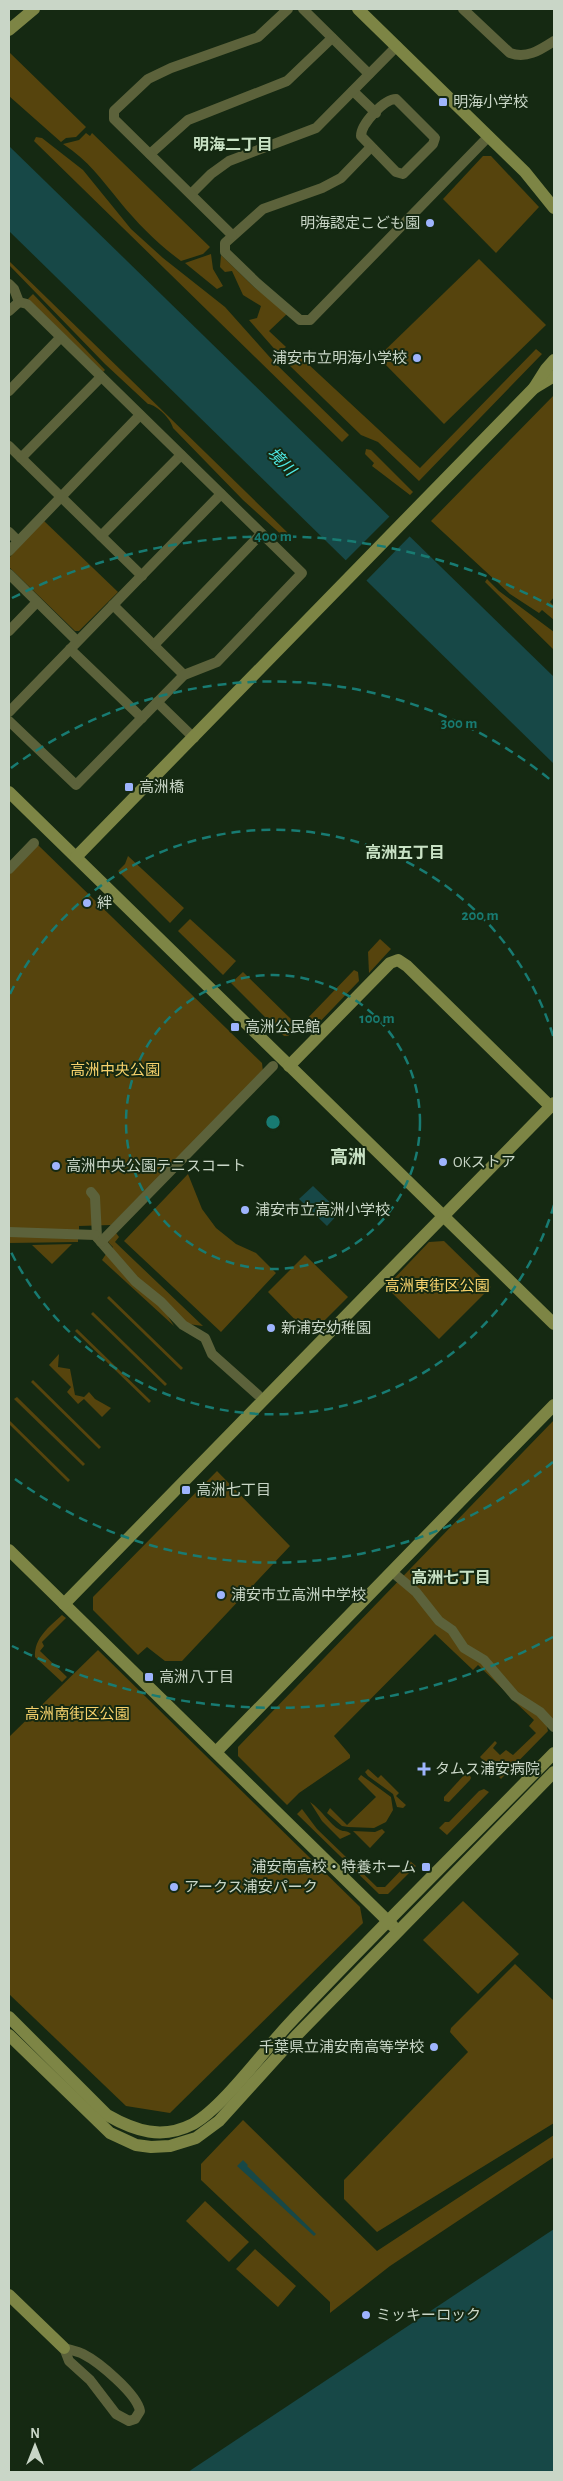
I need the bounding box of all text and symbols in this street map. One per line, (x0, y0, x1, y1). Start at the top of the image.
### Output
place label: 明海小学校 (453, 94, 528, 110)
marker: 明海小学校 (437, 96, 449, 108)
district label: 明海二丁目 (193, 136, 273, 153)
place label: 明海認定こども園 (300, 215, 420, 231)
marker: 明海認定こども園 (424, 217, 436, 229)
place label: 浦安市立明海小学校 (272, 349, 407, 366)
marker: 浦安市立明海小学校 (411, 352, 423, 364)
water label: 境川 (264, 444, 300, 480)
text: 400 m (254, 529, 292, 544)
text: 300 m (441, 716, 477, 731)
place label: 高洲橋 (139, 778, 184, 795)
marker: 高洲橋 (123, 781, 135, 793)
district label: 高洲五丁目 (365, 844, 445, 861)
place label: 絆 (97, 895, 112, 911)
marker: 絆 (81, 897, 93, 909)
text: 200 m (461, 908, 499, 923)
text: 100 m (359, 1011, 395, 1026)
place label: 高洲公民館 (245, 1018, 320, 1035)
marker: 高洲公民館 (229, 1021, 241, 1033)
park label: 高洲中央公園 (70, 1061, 160, 1078)
centre of rings (264, 1113, 282, 1131)
district label: 高洲 (330, 1147, 366, 1167)
place label: OKストア (453, 1155, 516, 1170)
marker: OKストア (437, 1156, 449, 1168)
place label: 高洲中央公園テニスコート (66, 1157, 246, 1174)
marker: 高洲中央公園テニスコート (50, 1160, 62, 1172)
place label: 浦安市立高洲小学校 (255, 1201, 390, 1218)
marker: 浦安市立高洲小学校 (239, 1204, 251, 1216)
park label: 高洲東街区公園 (384, 1277, 490, 1294)
place label: 新浦安幼稚園 (281, 1319, 371, 1336)
marker: 新浦安幼稚園 (265, 1322, 277, 1334)
place label: 高洲七丁目 (196, 1481, 271, 1498)
marker: 高洲七丁目 (180, 1484, 192, 1496)
district label: 高洲七丁目 (411, 1569, 491, 1586)
place label: 浦安市立高洲中学校 (231, 1586, 366, 1603)
marker: 浦安市立高洲中学校 (215, 1589, 227, 1601)
place label: 高洲八丁目 (159, 1668, 234, 1685)
marker: 高洲八丁目 (143, 1671, 155, 1683)
park label: 高洲南街区公園 (24, 1705, 130, 1722)
place label: タムス浦安病院 (435, 1760, 540, 1777)
marker: タムス浦安病院 (417, 1762, 431, 1776)
place label: 浦安南高校・特養ホーム (251, 1858, 416, 1875)
marker: 浦安南高校・特養ホーム (420, 1861, 432, 1873)
place label: アークス浦安パーク (184, 1878, 318, 1895)
marker: アークス浦安パーク (168, 1881, 180, 1893)
place label: 千葉県立浦安南高等学校 (259, 2038, 424, 2055)
marker: 千葉県立浦安南高等学校 (428, 2041, 440, 2053)
place label: ミッキーロック (376, 2307, 481, 2323)
marker: ミッキーロック (360, 2309, 372, 2321)
north arrow (10, 2421, 60, 2471)
text: N (30, 2427, 40, 2441)

